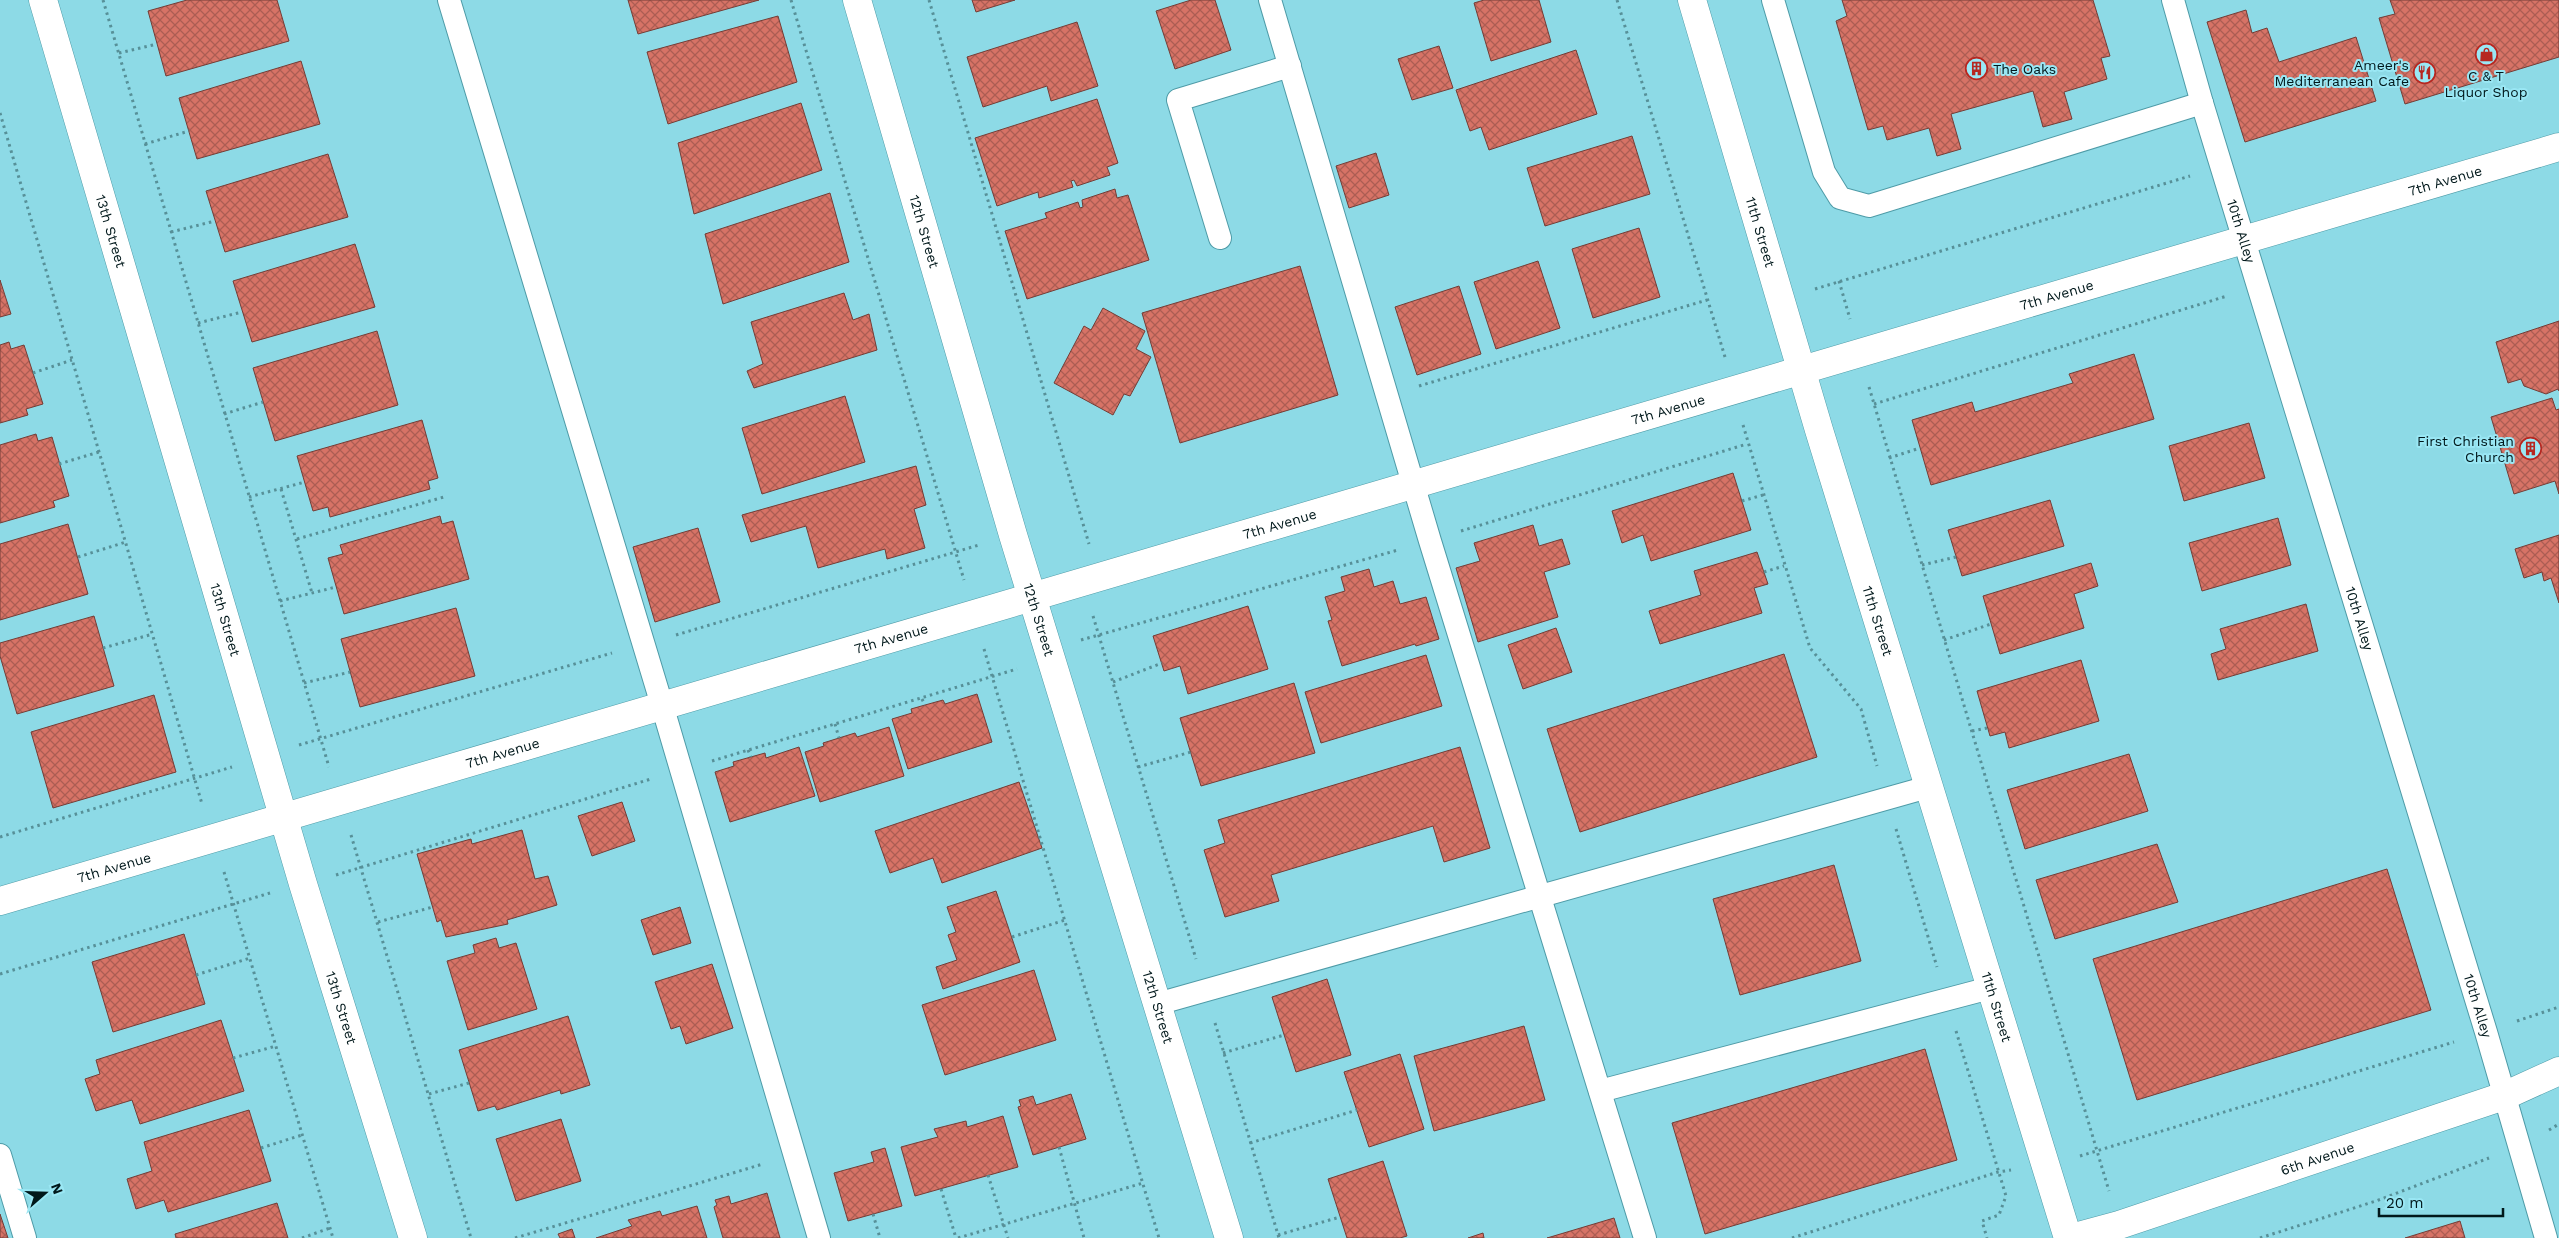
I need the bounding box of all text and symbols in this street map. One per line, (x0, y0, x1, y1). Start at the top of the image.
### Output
shop icon: C & T Liquor Shop (2474, 42, 2498, 66)
building icon: The Oaks (1965, 57, 1989, 81)
place label: Ameer's Mediterranean Cafe (2275, 57, 2409, 89)
place label: The Oaks (1993, 61, 2056, 77)
restaurant icon: Ameer's Mediterranean Cafe (2413, 61, 2437, 85)
place label: C & T Liquor Shop (2445, 68, 2527, 100)
street label: 7th Avenue (2406, 162, 2484, 199)
street label: 13th Street (93, 193, 129, 270)
street label: 12th Street (906, 193, 943, 270)
street label: 11th Street (1743, 195, 1779, 269)
street label: 10th Alley (2224, 197, 2259, 266)
street label: 7th Avenue (2018, 277, 2095, 313)
street label: 7th Avenue (1629, 391, 1707, 428)
place label: First Christian Church (2417, 433, 2514, 465)
building icon: First Christian Church (2518, 437, 2542, 461)
street label: 7th Avenue (1241, 506, 1318, 542)
street label: 13th Street (207, 581, 244, 658)
street label: 12th Street (1020, 582, 1058, 658)
street label: 11th Street (1859, 584, 1896, 658)
street label: 10th Alley (2342, 585, 2377, 653)
street label: 7th Avenue (852, 620, 930, 657)
street label: 7th Avenue (464, 734, 541, 771)
street label: 7th Avenue (75, 849, 153, 886)
street label: 13th Street (323, 969, 360, 1046)
street label: 12th Street (1139, 969, 1177, 1045)
street label: 11th Street (1978, 970, 2015, 1044)
street label: 10th Alley (2461, 972, 2495, 1040)
street label: 6th Avenue (2278, 1139, 2356, 1178)
north arrow (20, 1168, 70, 1218)
text: N (48, 1181, 67, 1196)
scale bar (2379, 1186, 2503, 1218)
text: 20 m (2386, 1194, 2424, 1212)

